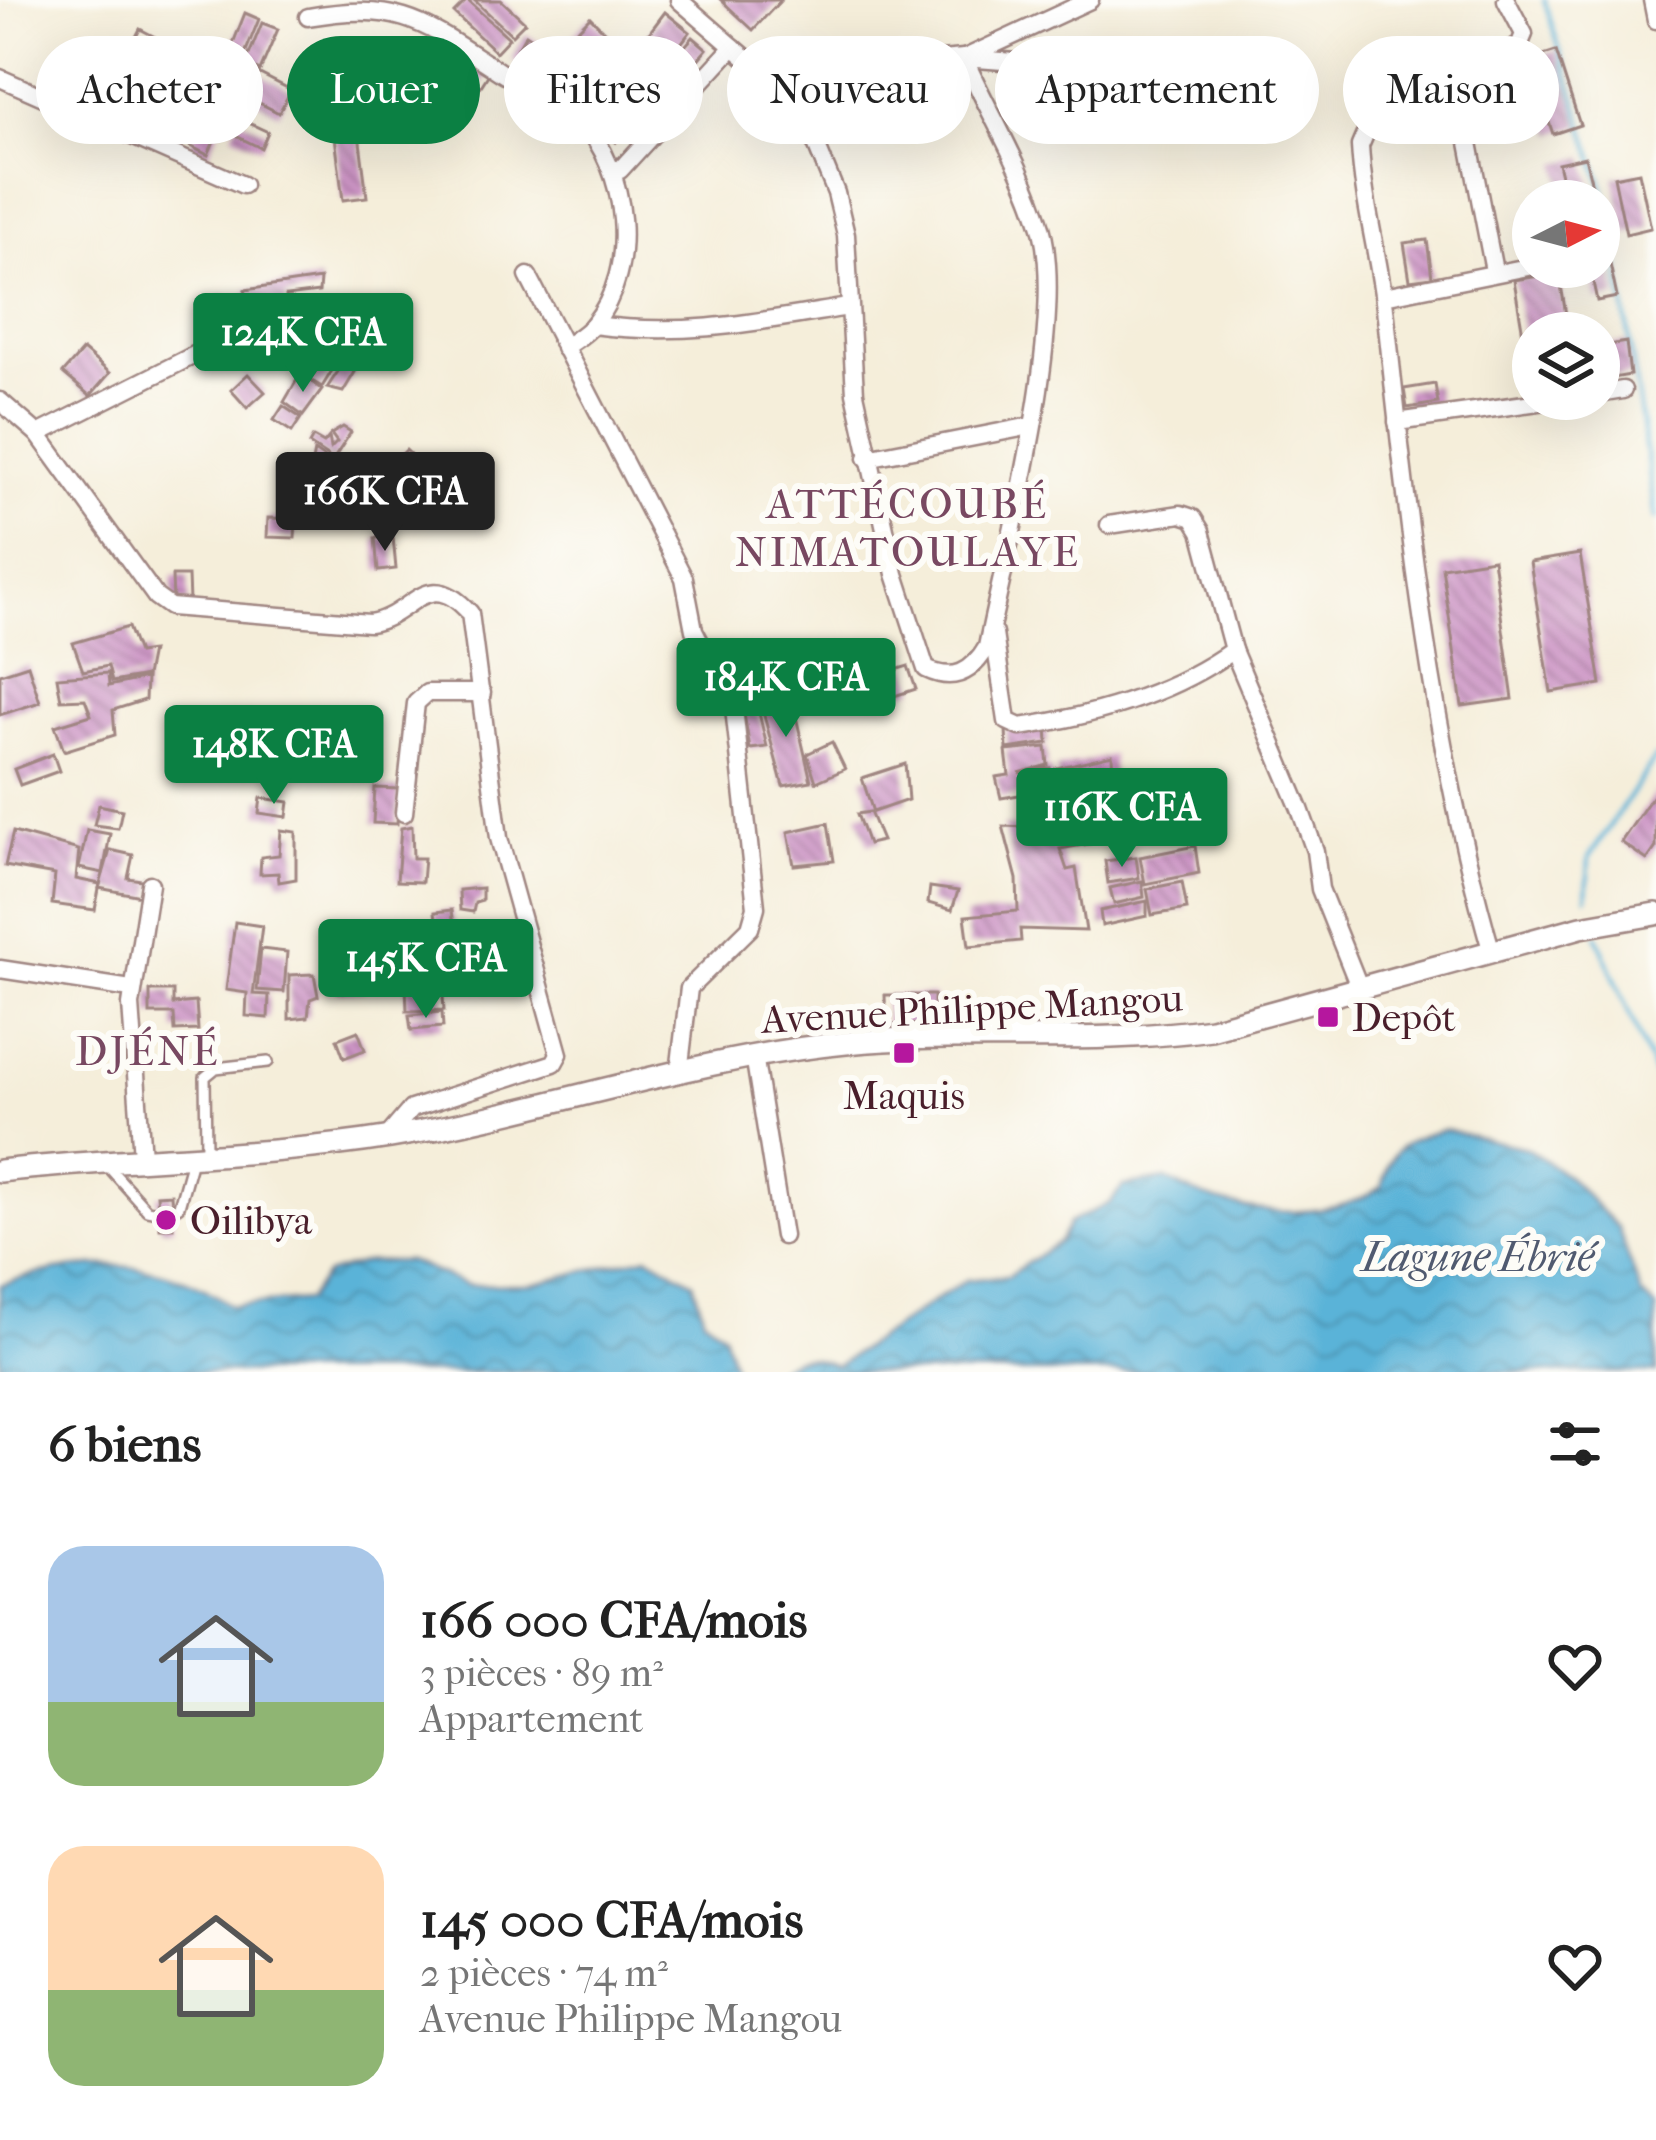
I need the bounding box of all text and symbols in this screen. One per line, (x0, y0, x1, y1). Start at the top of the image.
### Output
chip: Acheter (36, 36, 263, 144)
chip: Louer (287, 36, 480, 144)
chip: Filtres (504, 36, 703, 144)
chip: Nouveau (727, 36, 971, 144)
chip: Appartement (995, 36, 1319, 144)
chip: Maison (1343, 36, 1559, 144)
north arrow (1512, 180, 1620, 288)
map controls (1512, 180, 1620, 420)
pin: 124K CFA (179, 293, 427, 395)
text: 124K CFA (220, 309, 386, 355)
button: layers (1512, 312, 1620, 420)
pin: 166K CFA (261, 452, 509, 554)
text: 166K CFA (303, 468, 467, 514)
district label: ATTÉCOUBÉ NIMATOULAYE (735, 479, 1081, 577)
pin: 184K CFA (662, 638, 910, 740)
text: 184K CFA (704, 654, 868, 700)
pin: 148K CFA (150, 705, 398, 807)
text: 148K CFA (191, 721, 357, 767)
pin: 116K CFA (998, 768, 1246, 870)
text: 116K CFA (1043, 784, 1201, 830)
pin: 145K CFA (302, 919, 550, 1021)
text: 145K CFA (345, 935, 507, 981)
street label: Avenue Philippe Mangou (758, 975, 1184, 1043)
place label: Depôt (1352, 995, 1456, 1041)
marker: Depôt (1315, 1004, 1341, 1030)
district label: DJÉNÉ (75, 1026, 221, 1076)
marker: Maquis (891, 1040, 917, 1066)
place label: Maquis (843, 1073, 965, 1119)
place label: Oilibya (190, 1198, 313, 1244)
marker: Oilibya (153, 1207, 179, 1233)
water label: Lagune Ébrié (1359, 1232, 1599, 1282)
icon: filters (1542, 1411, 1608, 1477)
text: 6 biens (48, 1414, 201, 1474)
text: 166 000 CFA/mois (420, 1590, 807, 1650)
icon: home (144, 1594, 288, 1738)
icon: heart (1542, 1633, 1608, 1699)
text: 3 pièces · 89 m² (420, 1650, 663, 1696)
text: Appartement (420, 1696, 643, 1742)
text: 145 000 CFA/mois (420, 1890, 803, 1950)
icon: home (144, 1894, 288, 2038)
icon: heart (1542, 1933, 1608, 1999)
text: 2 pièces · 74 m² (420, 1950, 668, 1996)
text: Avenue Philippe Mangou (420, 1996, 842, 2042)

